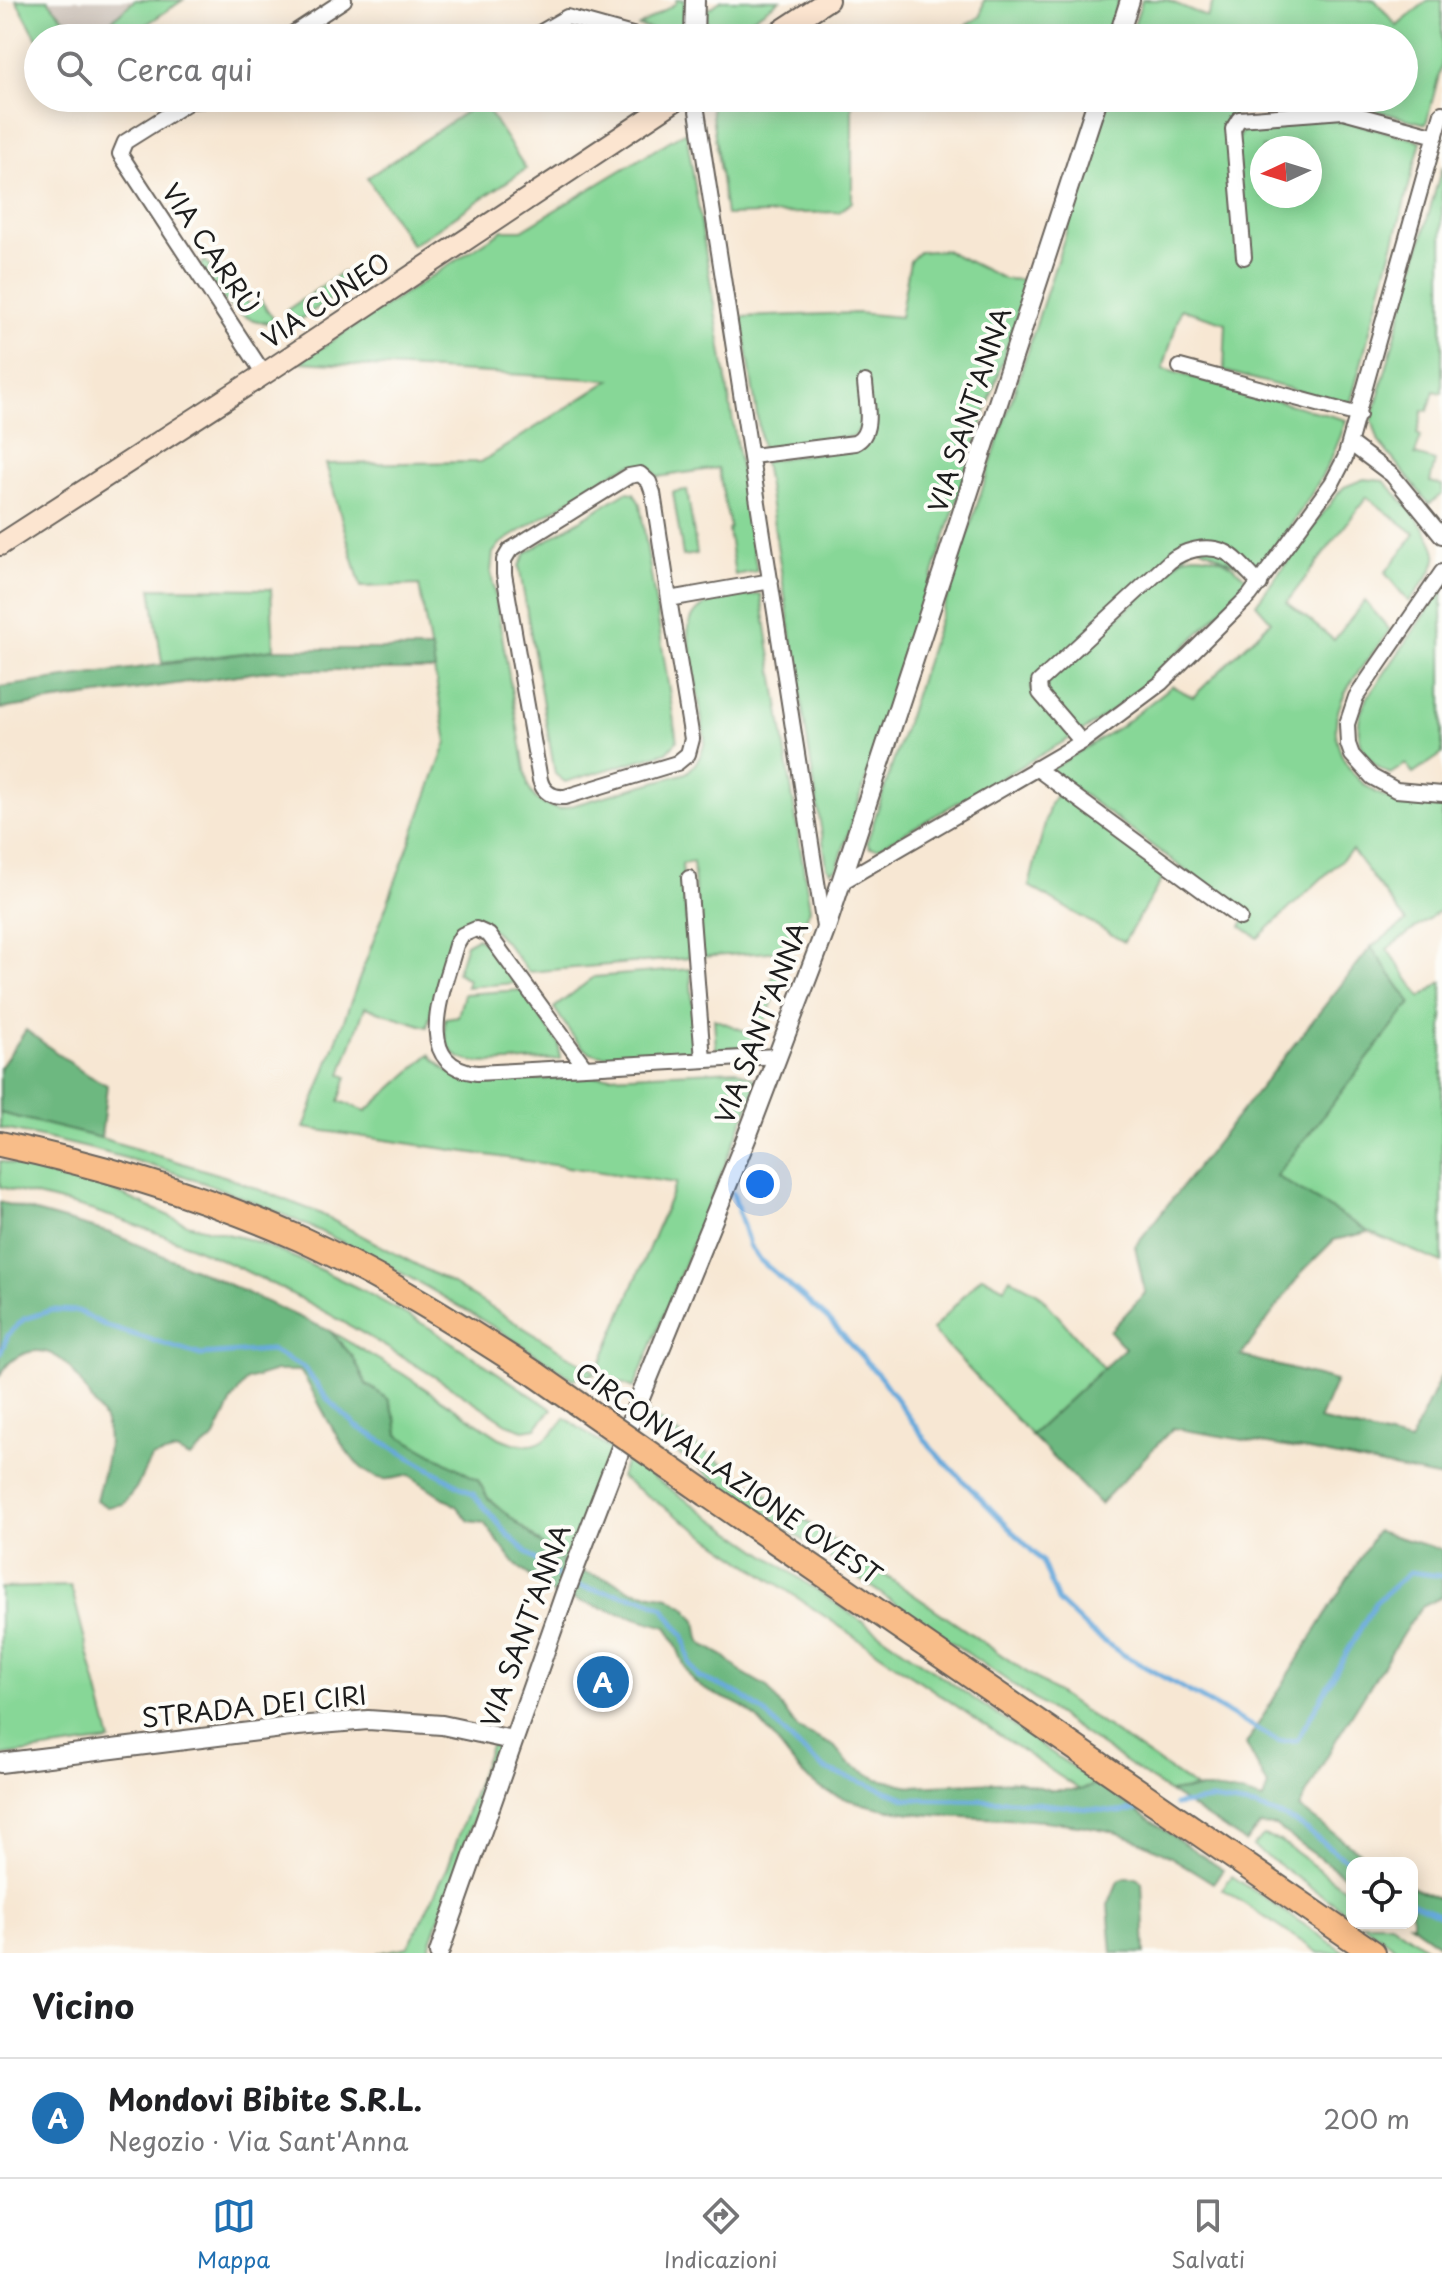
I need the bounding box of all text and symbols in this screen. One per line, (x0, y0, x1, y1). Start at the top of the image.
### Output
search box (24, 24, 1418, 112)
icon: search (52, 46, 96, 90)
text: Cerca qui (116, 46, 253, 91)
north arrow (1250, 136, 1322, 208)
street label: VIA CARRÙ (153, 175, 270, 322)
street label: VIA CUNEO (253, 242, 397, 357)
street label: VIA SANT'ANNA (917, 302, 1020, 517)
street label: VIA SANT'ANNA (704, 916, 817, 1129)
your location (740, 1164, 780, 1204)
street label: CIRCONVALLAZIONE OVEST (568, 1352, 890, 1594)
street label: VIA SANT'ANNA (470, 1518, 579, 1733)
pin: A (577, 1652, 629, 1712)
street label: STRADA DEI CIRI (139, 1674, 368, 1737)
map controls (1346, 1857, 1418, 1929)
button: locate (1346, 1857, 1418, 1929)
text: Vicino (32, 1979, 134, 2031)
text: Mondovi Bibite S.R.L. (108, 2076, 422, 2121)
text: A (48, 2099, 68, 2138)
text: 200 m (1323, 2099, 1410, 2138)
text: Negozio · Via Sant'Anna (108, 2121, 408, 2160)
tab: Mappa (197, 2194, 270, 2275)
tab: Indicazioni (664, 2194, 777, 2275)
tab: Salvati (1171, 2194, 1245, 2275)

